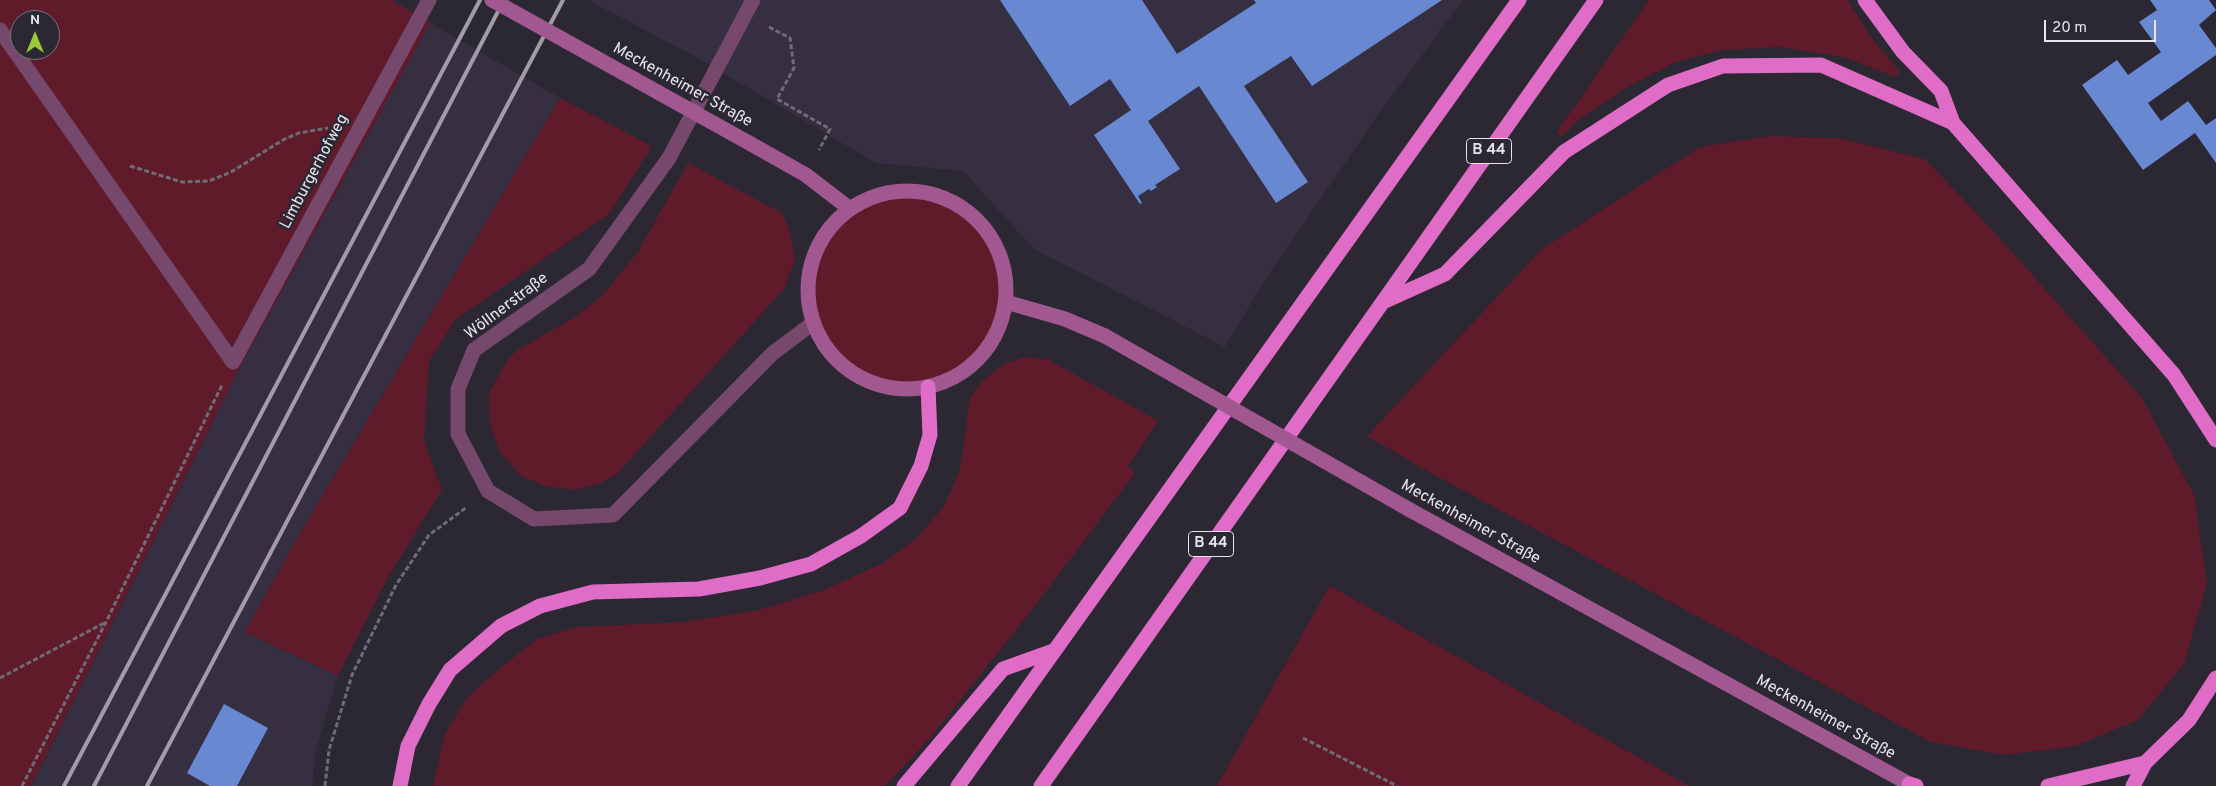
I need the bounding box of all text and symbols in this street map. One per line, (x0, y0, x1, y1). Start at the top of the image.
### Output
north arrow (10, 10, 60, 60)
scale bar (2046, 10, 2158, 42)
text: N (30, 12, 40, 29)
text: 20 m (2052, 19, 2087, 38)
street label: Meckenheimer Straße (609, 40, 755, 132)
street label: Limburgerhofweg (277, 111, 353, 233)
road number: B 44 (1466, 138, 1512, 164)
street label: Wöllnerstraße (462, 269, 552, 345)
street label: Meckenheimer Straße (1397, 477, 1543, 569)
road number: B 44 (1188, 532, 1234, 556)
street label: Meckenheimer Straße (1752, 672, 1898, 764)

